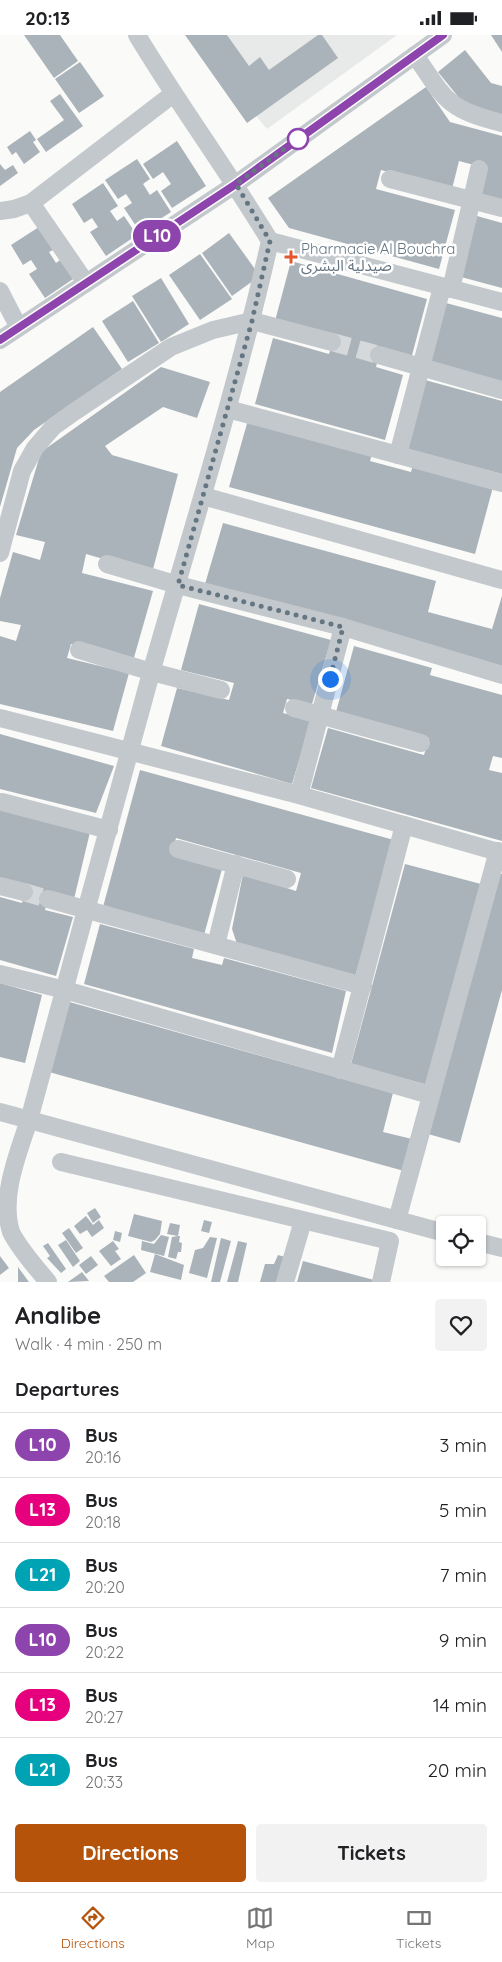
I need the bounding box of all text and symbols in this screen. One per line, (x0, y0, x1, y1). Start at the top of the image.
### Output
text: 20:13 (25, 6, 70, 30)
unlabelled marker (287, 128, 309, 150)
line badge: L10 (128, 220, 186, 252)
text: L10 (143, 224, 171, 247)
place label: Pharmacie Al Bouchra صيدلية البشرى (301, 239, 455, 275)
marker: Pharmacie Al Bouchra صيدلية البشرى (285, 251, 297, 263)
your location (318, 667, 343, 692)
map controls (436, 1216, 486, 1266)
button: locate (436, 1216, 486, 1266)
button: heart (435, 1299, 487, 1351)
text: Analibe (15, 1300, 101, 1330)
text: Walk · 4 min · 250 m (15, 1334, 162, 1354)
text: Departures (15, 1377, 119, 1401)
text: Bus (85, 1423, 118, 1447)
text: L10 (28, 1433, 57, 1456)
text: 3 min (439, 1433, 487, 1457)
text: 20:16 (85, 1447, 121, 1467)
text: Bus (85, 1488, 118, 1512)
text: L13 (29, 1498, 56, 1521)
text: 5 min (439, 1498, 487, 1522)
text: 20:18 (85, 1512, 121, 1532)
text: Bus (85, 1553, 118, 1577)
text: L21 (29, 1563, 56, 1586)
text: 7 min (440, 1563, 487, 1587)
text: 20:20 (85, 1577, 125, 1597)
text: Bus (85, 1618, 118, 1642)
text: L10 (28, 1628, 57, 1651)
text: 9 min (439, 1628, 487, 1652)
text: 20:22 (85, 1642, 124, 1662)
text: Bus (85, 1683, 118, 1707)
text: L13 (29, 1693, 56, 1716)
text: 14 min (433, 1693, 487, 1717)
text: 20:27 (85, 1707, 123, 1727)
text: Bus (85, 1748, 118, 1772)
text: L21 (29, 1758, 56, 1781)
text: 20 min (428, 1758, 487, 1782)
text: 20:33 (85, 1772, 123, 1792)
button: Directions (15, 1824, 246, 1882)
button: Tickets (256, 1824, 487, 1882)
tab: Directions (61, 1904, 125, 1952)
tab: Map (246, 1904, 275, 1952)
tab: Tickets (396, 1904, 441, 1952)

